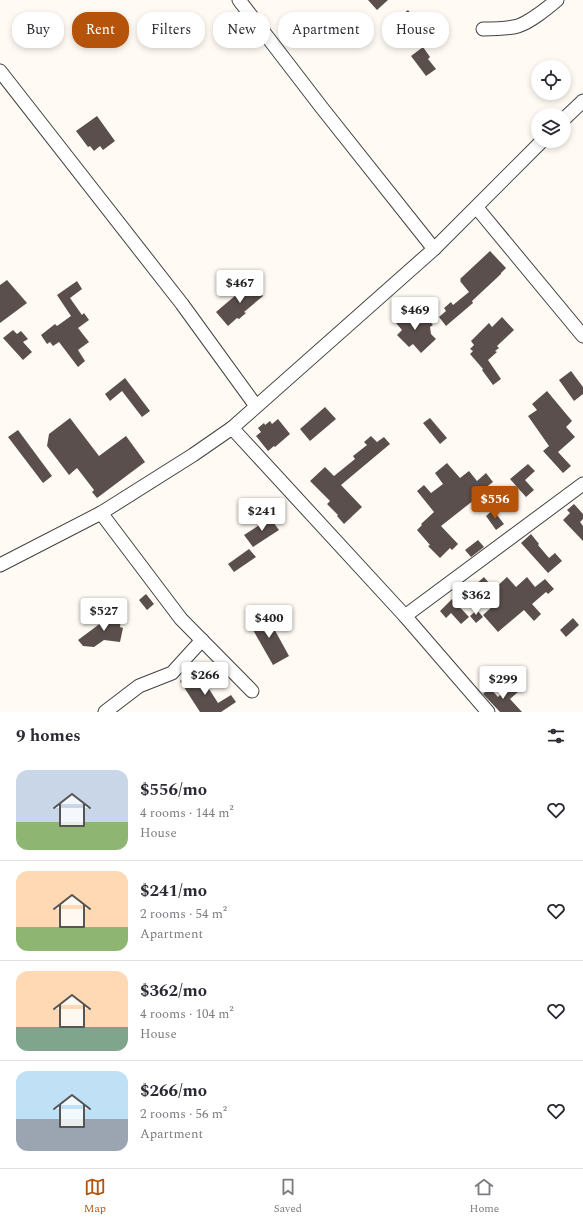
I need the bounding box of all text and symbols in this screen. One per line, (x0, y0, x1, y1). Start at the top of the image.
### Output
chip: Buy (12, 12, 64, 48)
chip: Rent (72, 12, 129, 48)
chip: Filters (137, 12, 205, 48)
chip: New (213, 12, 270, 48)
chip: Apartment (278, 12, 374, 48)
chip: House (382, 12, 449, 48)
map controls (531, 60, 571, 148)
button: locate (531, 60, 571, 100)
button: layers (531, 108, 571, 148)
pin: $467 (216, 270, 264, 304)
text: $467 (225, 273, 255, 293)
pin: $469 (391, 297, 439, 331)
text: $469 (400, 300, 430, 320)
pin: $556 (471, 486, 519, 520)
text: $556 (480, 489, 510, 509)
pin: $241 (238, 498, 286, 532)
text: $241 (247, 501, 277, 521)
pin: $362 (452, 582, 500, 616)
text: $362 (461, 585, 491, 605)
pin: $527 (80, 598, 128, 632)
text: $527 (89, 601, 119, 621)
pin: $400 (245, 605, 293, 639)
text: $400 (254, 608, 284, 628)
pin: $266 (181, 662, 229, 696)
text: $266 (190, 665, 220, 685)
pin: $299 (479, 666, 527, 700)
text: $299 (488, 669, 518, 689)
text: 9 homes (16, 723, 81, 749)
icon: filters (545, 725, 567, 747)
text: $556/mo (140, 777, 207, 803)
icon: home (48, 786, 96, 834)
icon: heart (545, 799, 567, 821)
text: 4 rooms · 144 m² (140, 803, 234, 823)
text: House (140, 823, 177, 843)
text: $241/mo (140, 878, 207, 904)
icon: home (48, 887, 96, 935)
icon: heart (545, 900, 567, 922)
text: 2 rooms · 54 m² (140, 904, 227, 924)
text: Apartment (140, 924, 203, 944)
text: $362/mo (140, 978, 207, 1004)
icon: home (48, 987, 96, 1035)
icon: heart (545, 1000, 567, 1022)
text: 4 rooms · 104 m² (140, 1004, 234, 1024)
text: House (140, 1024, 177, 1044)
text: $266/mo (140, 1078, 207, 1104)
icon: home (48, 1087, 96, 1135)
icon: heart (545, 1100, 567, 1122)
text: 2 rooms · 56 m² (140, 1104, 227, 1124)
text: Apartment (140, 1124, 203, 1144)
tab: Map (84, 1176, 106, 1217)
tab: Saved (274, 1176, 302, 1217)
tab: Home (470, 1176, 499, 1217)

